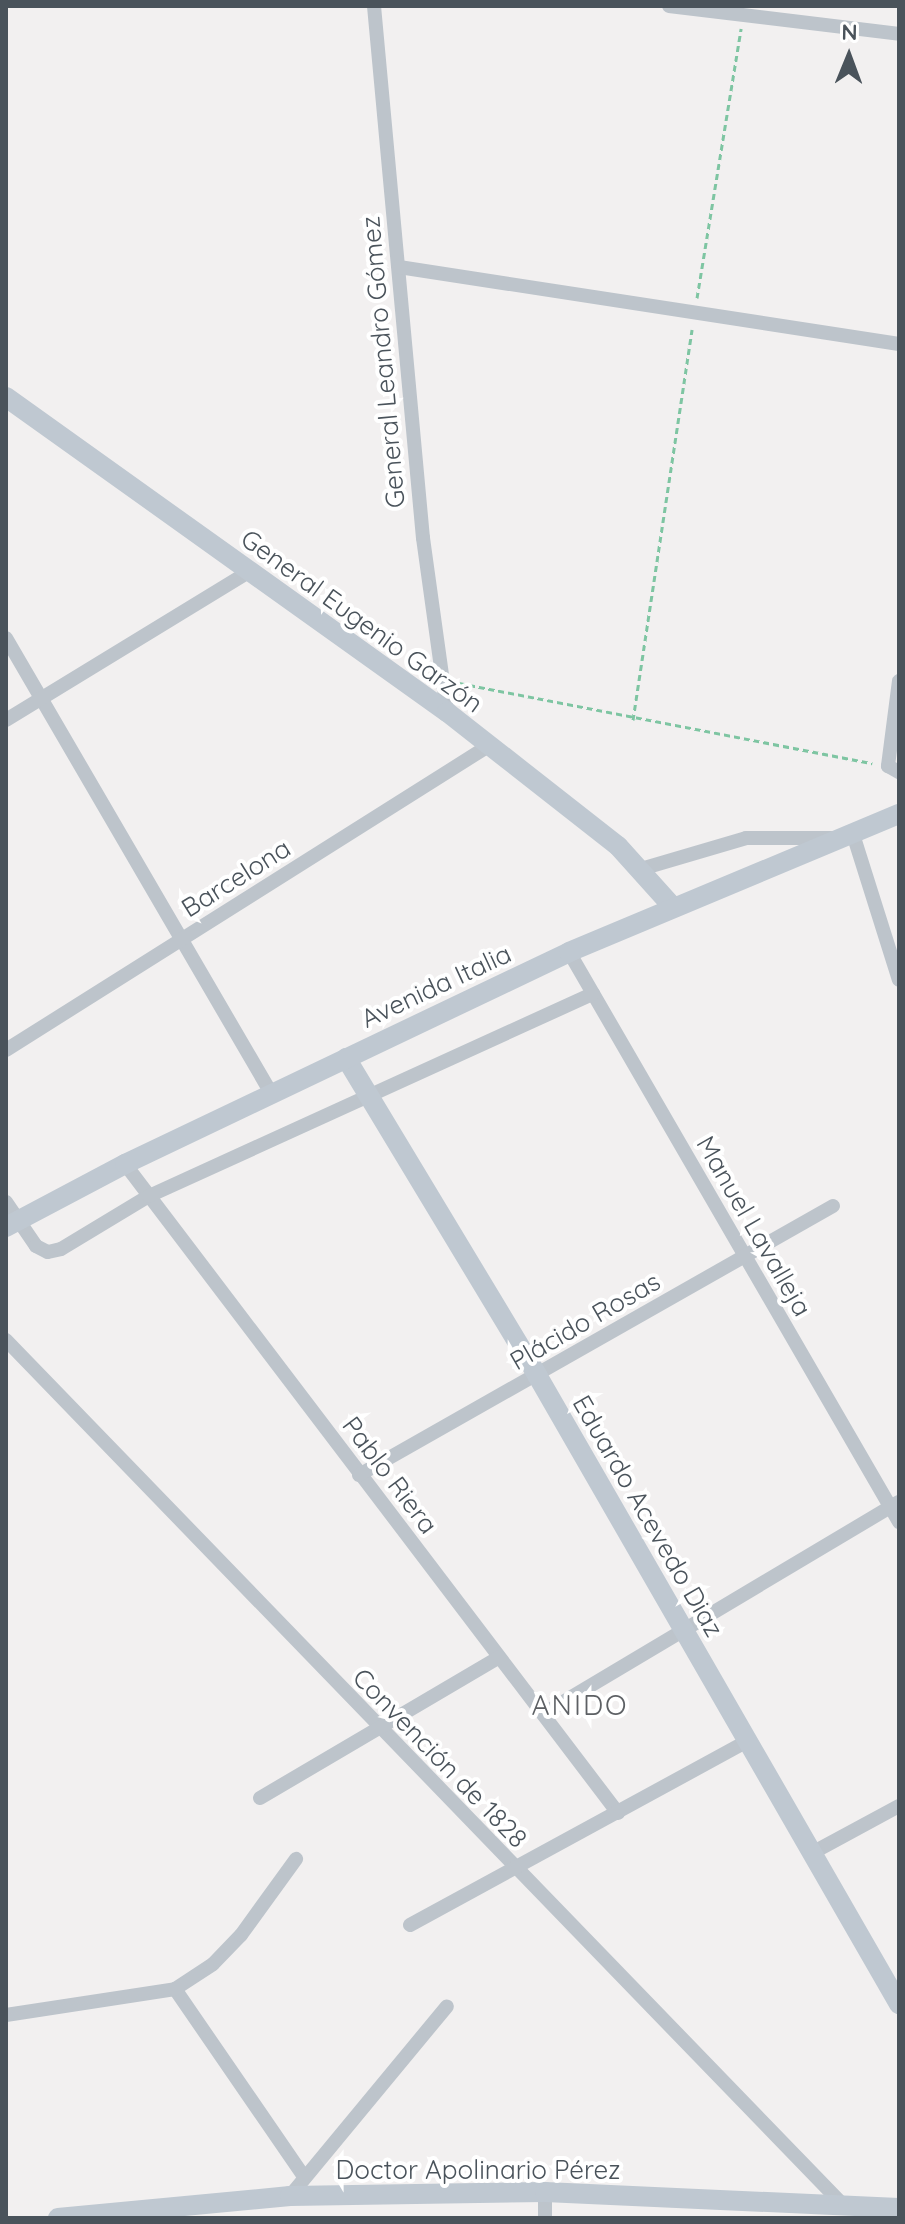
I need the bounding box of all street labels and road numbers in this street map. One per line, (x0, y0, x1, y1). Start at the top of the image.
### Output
street label: General Leandro Gómez (355, 215, 411, 509)
street label: General Eugenio Garzón (235, 523, 489, 719)
street label: Barcelona (176, 832, 296, 924)
street label: Avenida Italia (356, 938, 516, 1034)
street label: Manuel Lavalleja (690, 1130, 818, 1322)
street label: Plácido Rosas (504, 1265, 666, 1377)
street label: Eduardo Acevedo Diaz (566, 1390, 730, 1642)
street label: Pablo Riera (336, 1410, 444, 1540)
street label: Convención de 1828 (346, 1662, 534, 1854)
street label: Doctor Apolinario Pérez (335, 2154, 621, 2186)

